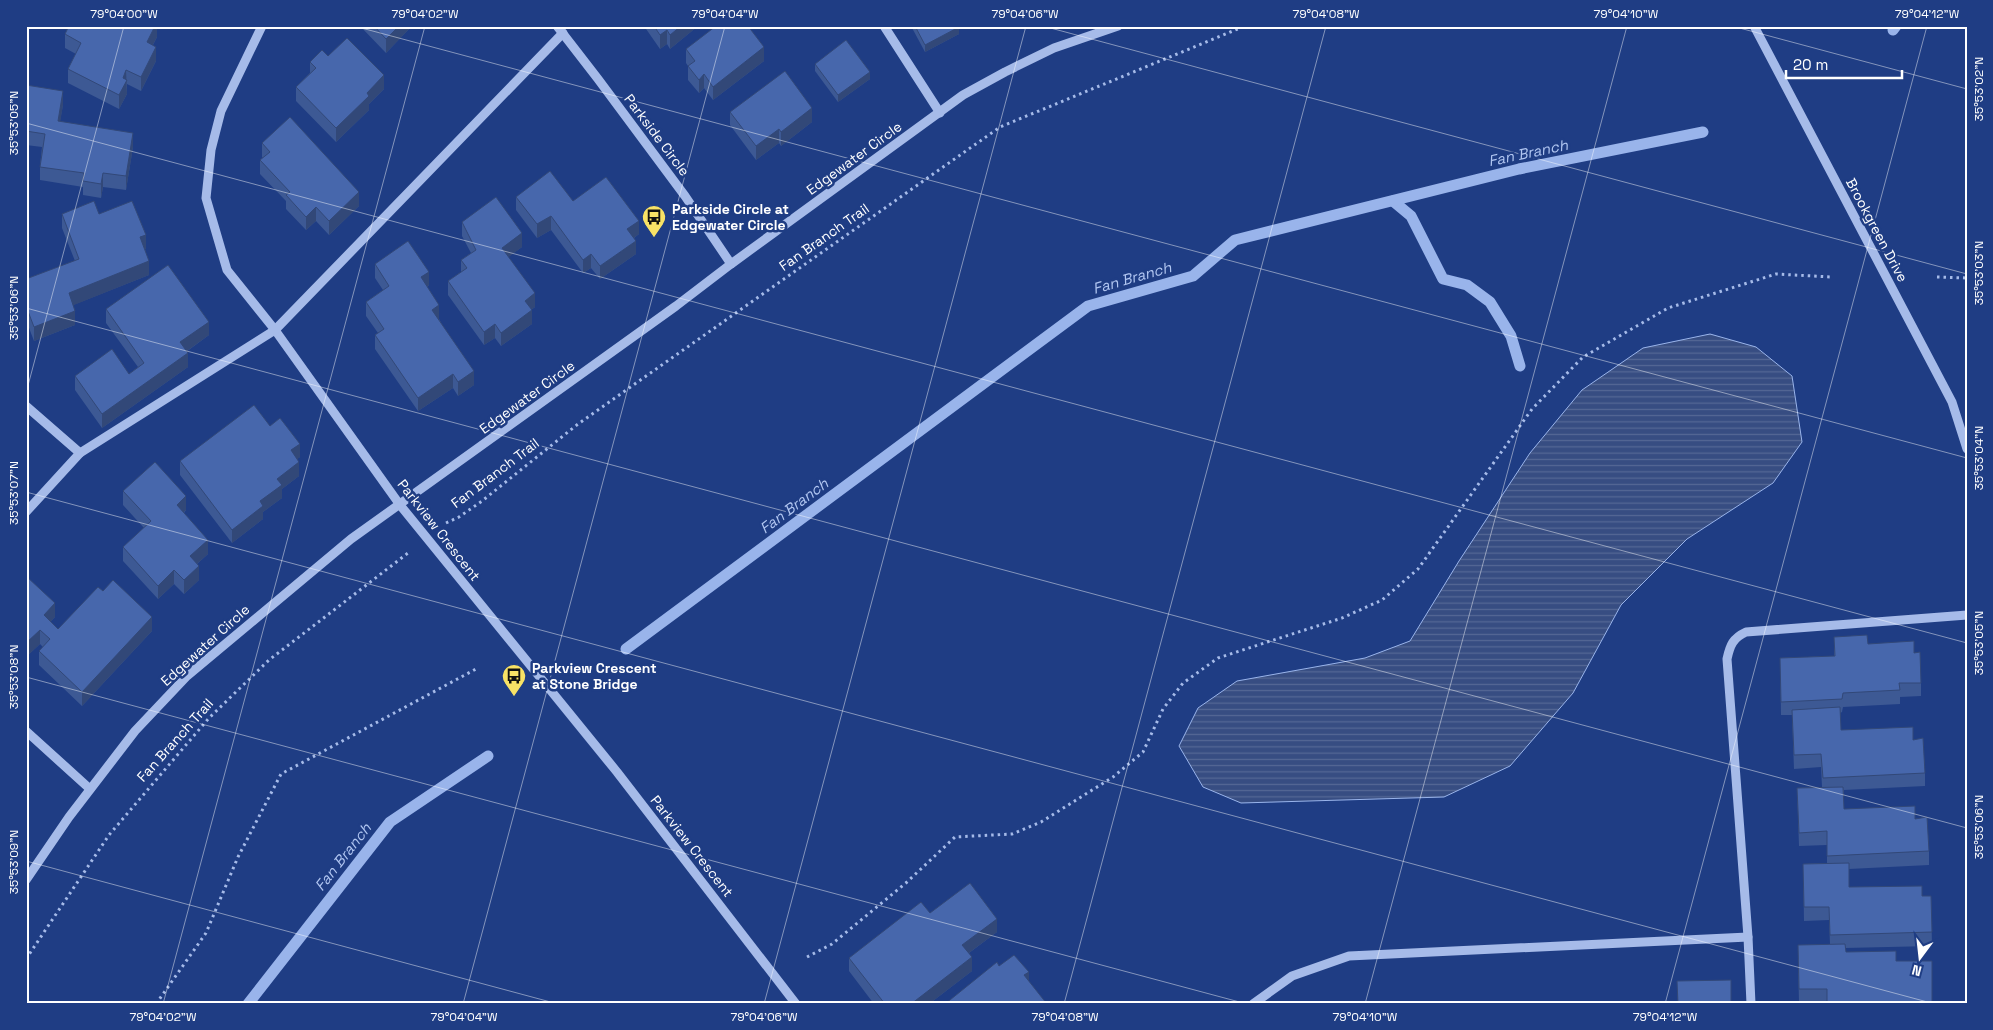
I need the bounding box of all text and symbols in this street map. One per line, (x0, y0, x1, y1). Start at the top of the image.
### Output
text: 79°04'00"W (90, 6, 158, 22)
text: 79°04'02"W (392, 6, 459, 22)
text: 79°04'04"W (692, 6, 759, 22)
text: 79°04'06"W (991, 6, 1059, 22)
text: 79°04'08"W (1292, 6, 1360, 22)
text: 79°04'10"W (1594, 6, 1659, 22)
text: 79°04'12"W (1895, 6, 1960, 22)
scale bar (1786, 48, 1902, 80)
text: 20 m (1793, 55, 1828, 74)
text: 35°53'02"N (1971, 57, 1987, 121)
street label: Parkside Circle (620, 90, 694, 180)
text: 35°53'05"N (6, 91, 22, 155)
street label: Edgewater Circle (803, 117, 905, 199)
water label: Fan Branch (1486, 135, 1570, 170)
street label: Brookgreen Drive (1842, 175, 1912, 285)
street label: Fan Branch Trail (775, 199, 873, 275)
place label: Parkside Circle at Edgewater Circle (672, 200, 789, 234)
bus stop icon: Parkside Circle at Edgewater Circle (641, 204, 667, 238)
text: 35°53'03"N (1971, 241, 1987, 305)
water label: Fan Branch (1090, 257, 1174, 298)
text: 35°53'06"N (6, 276, 22, 340)
street label: Edgewater Circle (476, 356, 578, 438)
text: 35°53'04"N (1971, 426, 1987, 490)
street label: Fan Branch Trail (447, 434, 543, 512)
text: 35°53'07"N (6, 461, 22, 525)
water label: Fan Branch (756, 473, 832, 538)
street label: Parkview Crescent (394, 476, 484, 584)
street label: Edgewater Circle (157, 600, 253, 690)
text: 35°53'05"N (1971, 611, 1987, 675)
text: 35°53'08"N (6, 645, 22, 709)
place label: Parkview Crescent at Stone Bridge (532, 659, 657, 693)
bus stop icon: Parkview Crescent at Stone Bridge (501, 663, 527, 697)
street label: Fan Branch Trail (133, 695, 217, 785)
street label: Parkview Crescent (647, 792, 737, 900)
text: 35°53'06"N (1971, 795, 1987, 859)
water label: Fan Branch (310, 818, 376, 894)
text: 35°53'09"N (6, 830, 22, 894)
north arrow (1896, 932, 1946, 982)
text: N (1910, 961, 1924, 980)
text: 79°04'02"W (130, 1009, 197, 1025)
text: 79°04'04"W (431, 1009, 498, 1025)
text: 79°04'06"W (730, 1009, 798, 1025)
text: 79°04'08"W (1031, 1009, 1099, 1025)
text: 79°04'10"W (1333, 1009, 1398, 1025)
text: 79°04'12"W (1633, 1009, 1698, 1025)

